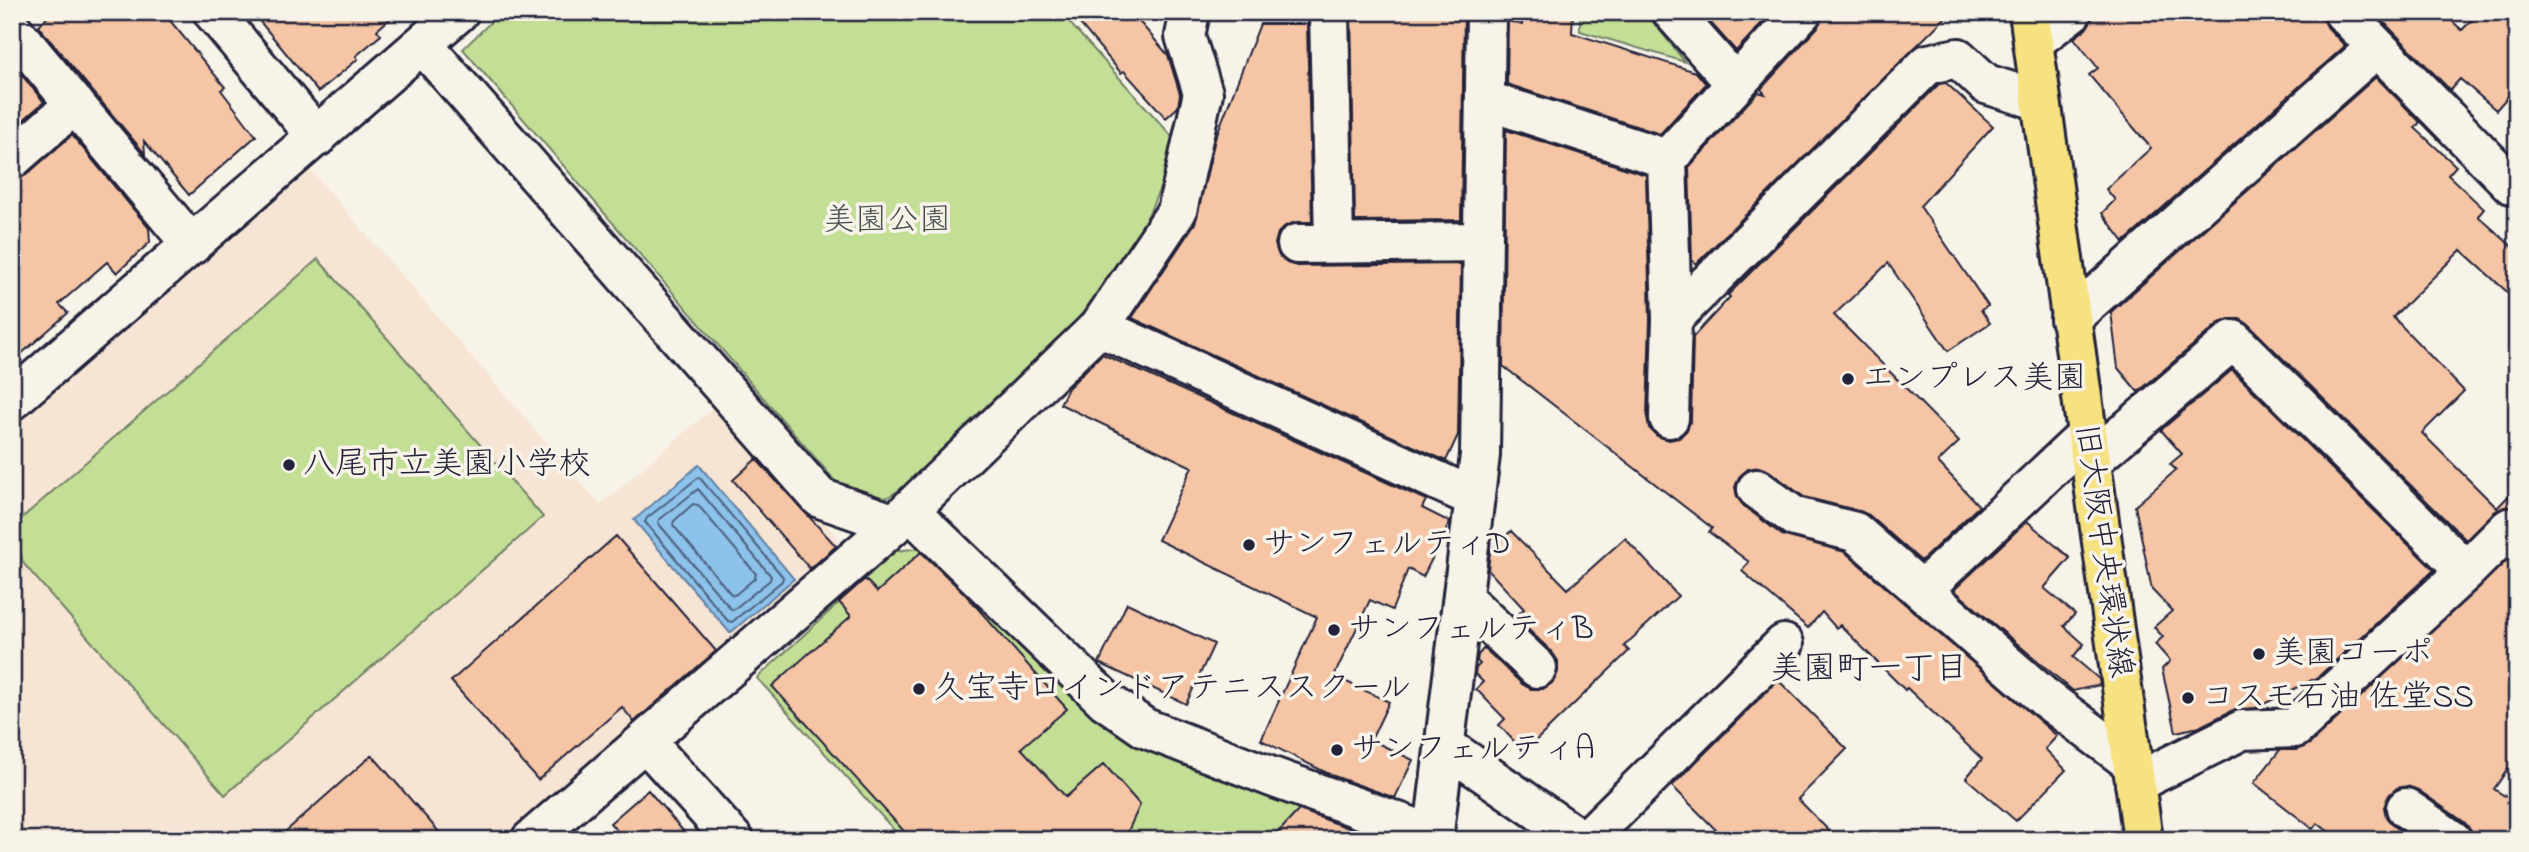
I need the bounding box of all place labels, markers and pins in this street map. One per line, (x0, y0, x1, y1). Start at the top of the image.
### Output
place label: エンプレス美園 (1862, 356, 2086, 403)
marker: エンプレス美園 (1840, 371, 1856, 387)
place label: 八尾市立美園小学校 (303, 442, 591, 489)
marker: 八尾市立美園小学校 (281, 457, 297, 473)
place label: サンフェルティD (1263, 522, 1511, 569)
marker: サンフェルティD (1241, 537, 1257, 553)
place label: サンフェルティB (1348, 607, 1594, 654)
marker: サンフェルティB (1326, 622, 1342, 638)
place label: 美園コーポ (2273, 631, 2433, 678)
marker: 美園コーポ (2251, 646, 2267, 662)
place label: 久宝寺口インドアテニススクール (933, 666, 1412, 713)
place label: コスモ石油 佐堂SS (2202, 675, 2474, 722)
marker: 久宝寺口インドアテニススクール (911, 681, 927, 697)
marker: コスモ石油 佐堂SS (2180, 690, 2196, 706)
place label: サンフェルティA (1351, 727, 1595, 774)
marker: サンフェルティA (1329, 742, 1345, 758)

